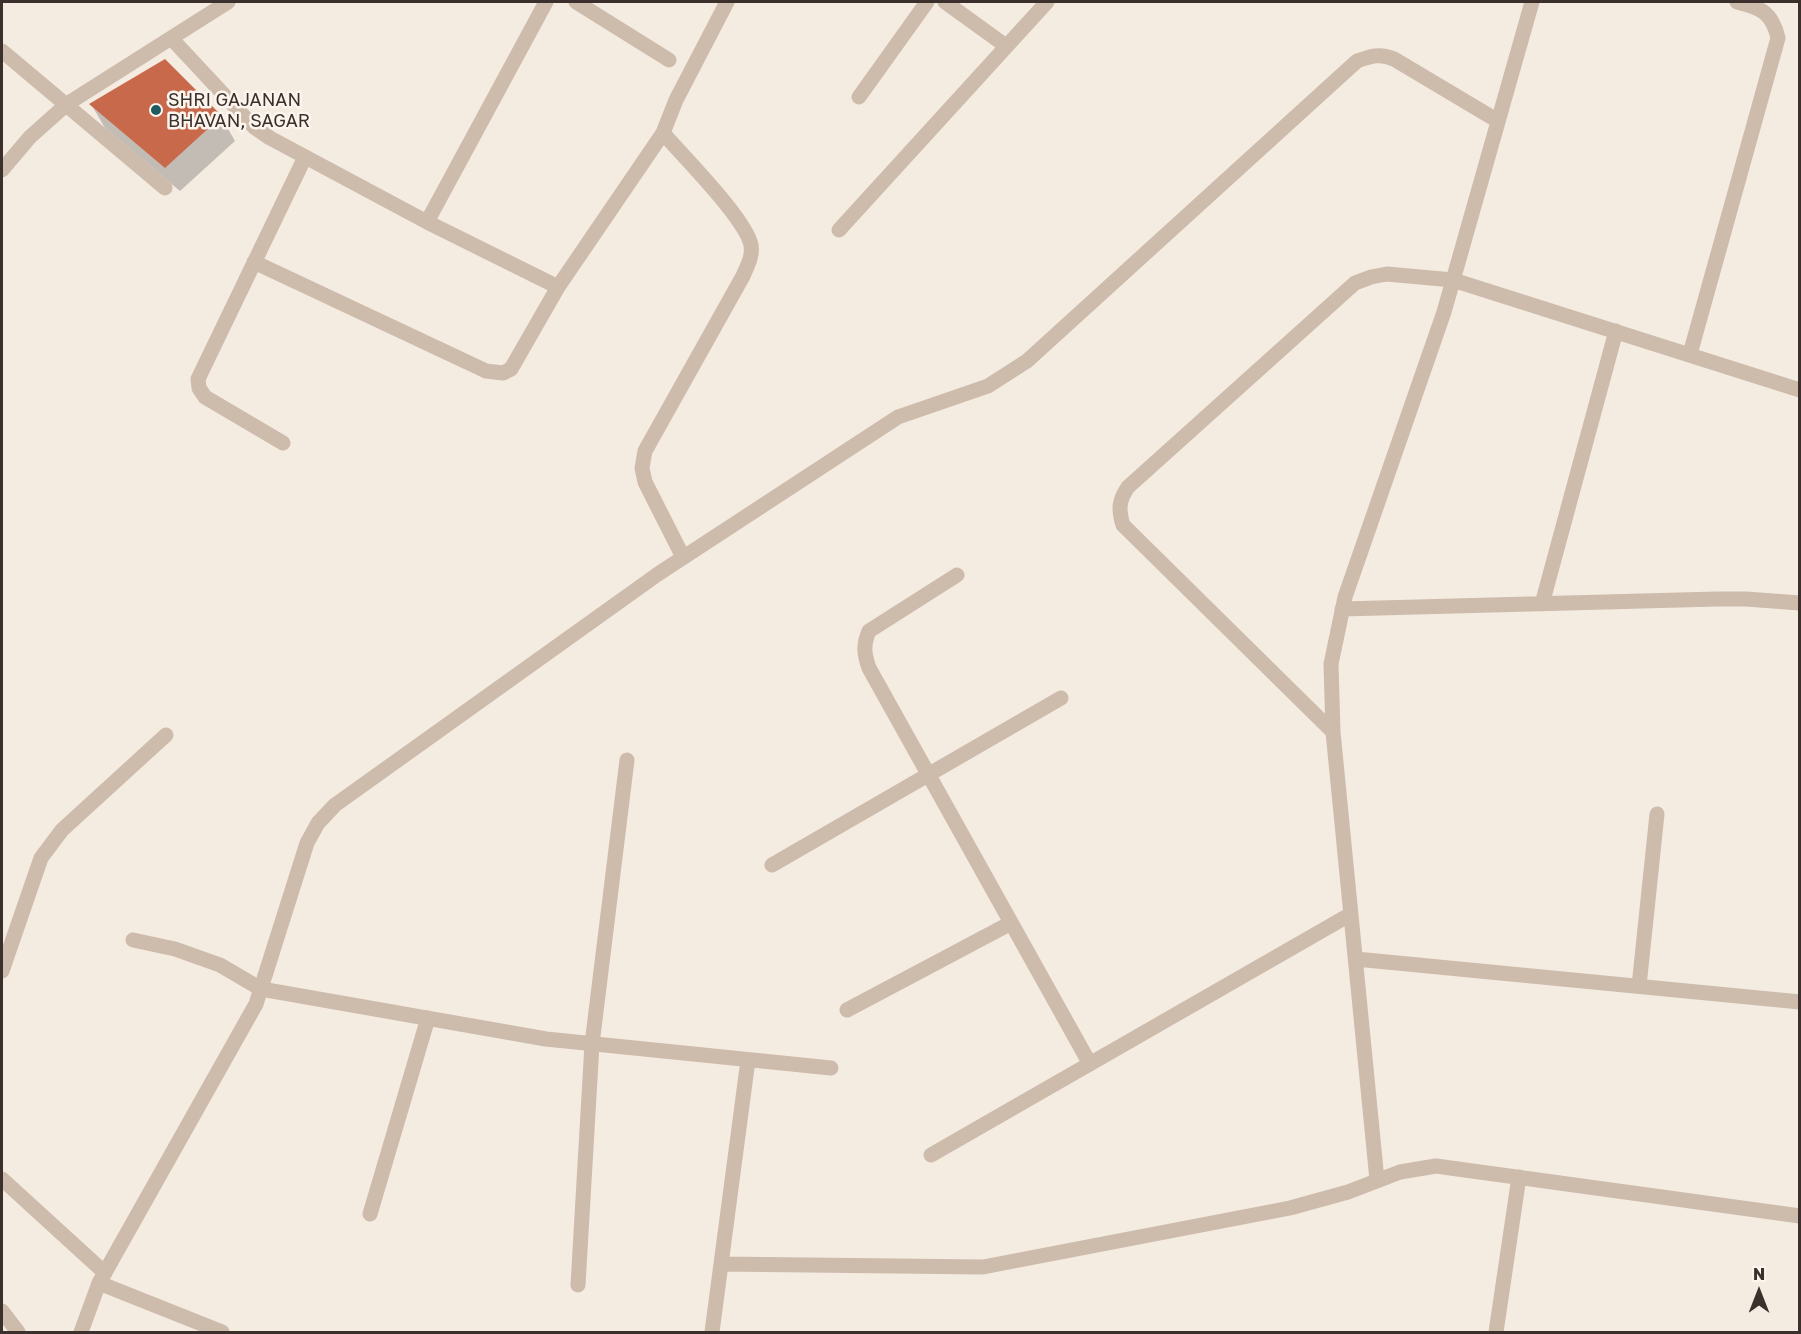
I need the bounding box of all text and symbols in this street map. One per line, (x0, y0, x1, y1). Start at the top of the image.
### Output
place label: SHRI GAJANAN BHAVAN, SAGAR (168, 89, 310, 132)
marker: SHRI GAJANAN BHAVAN, SAGAR (149, 103, 163, 117)
north arrow (1729, 1262, 1789, 1322)
text: N (1753, 1264, 1765, 1284)

